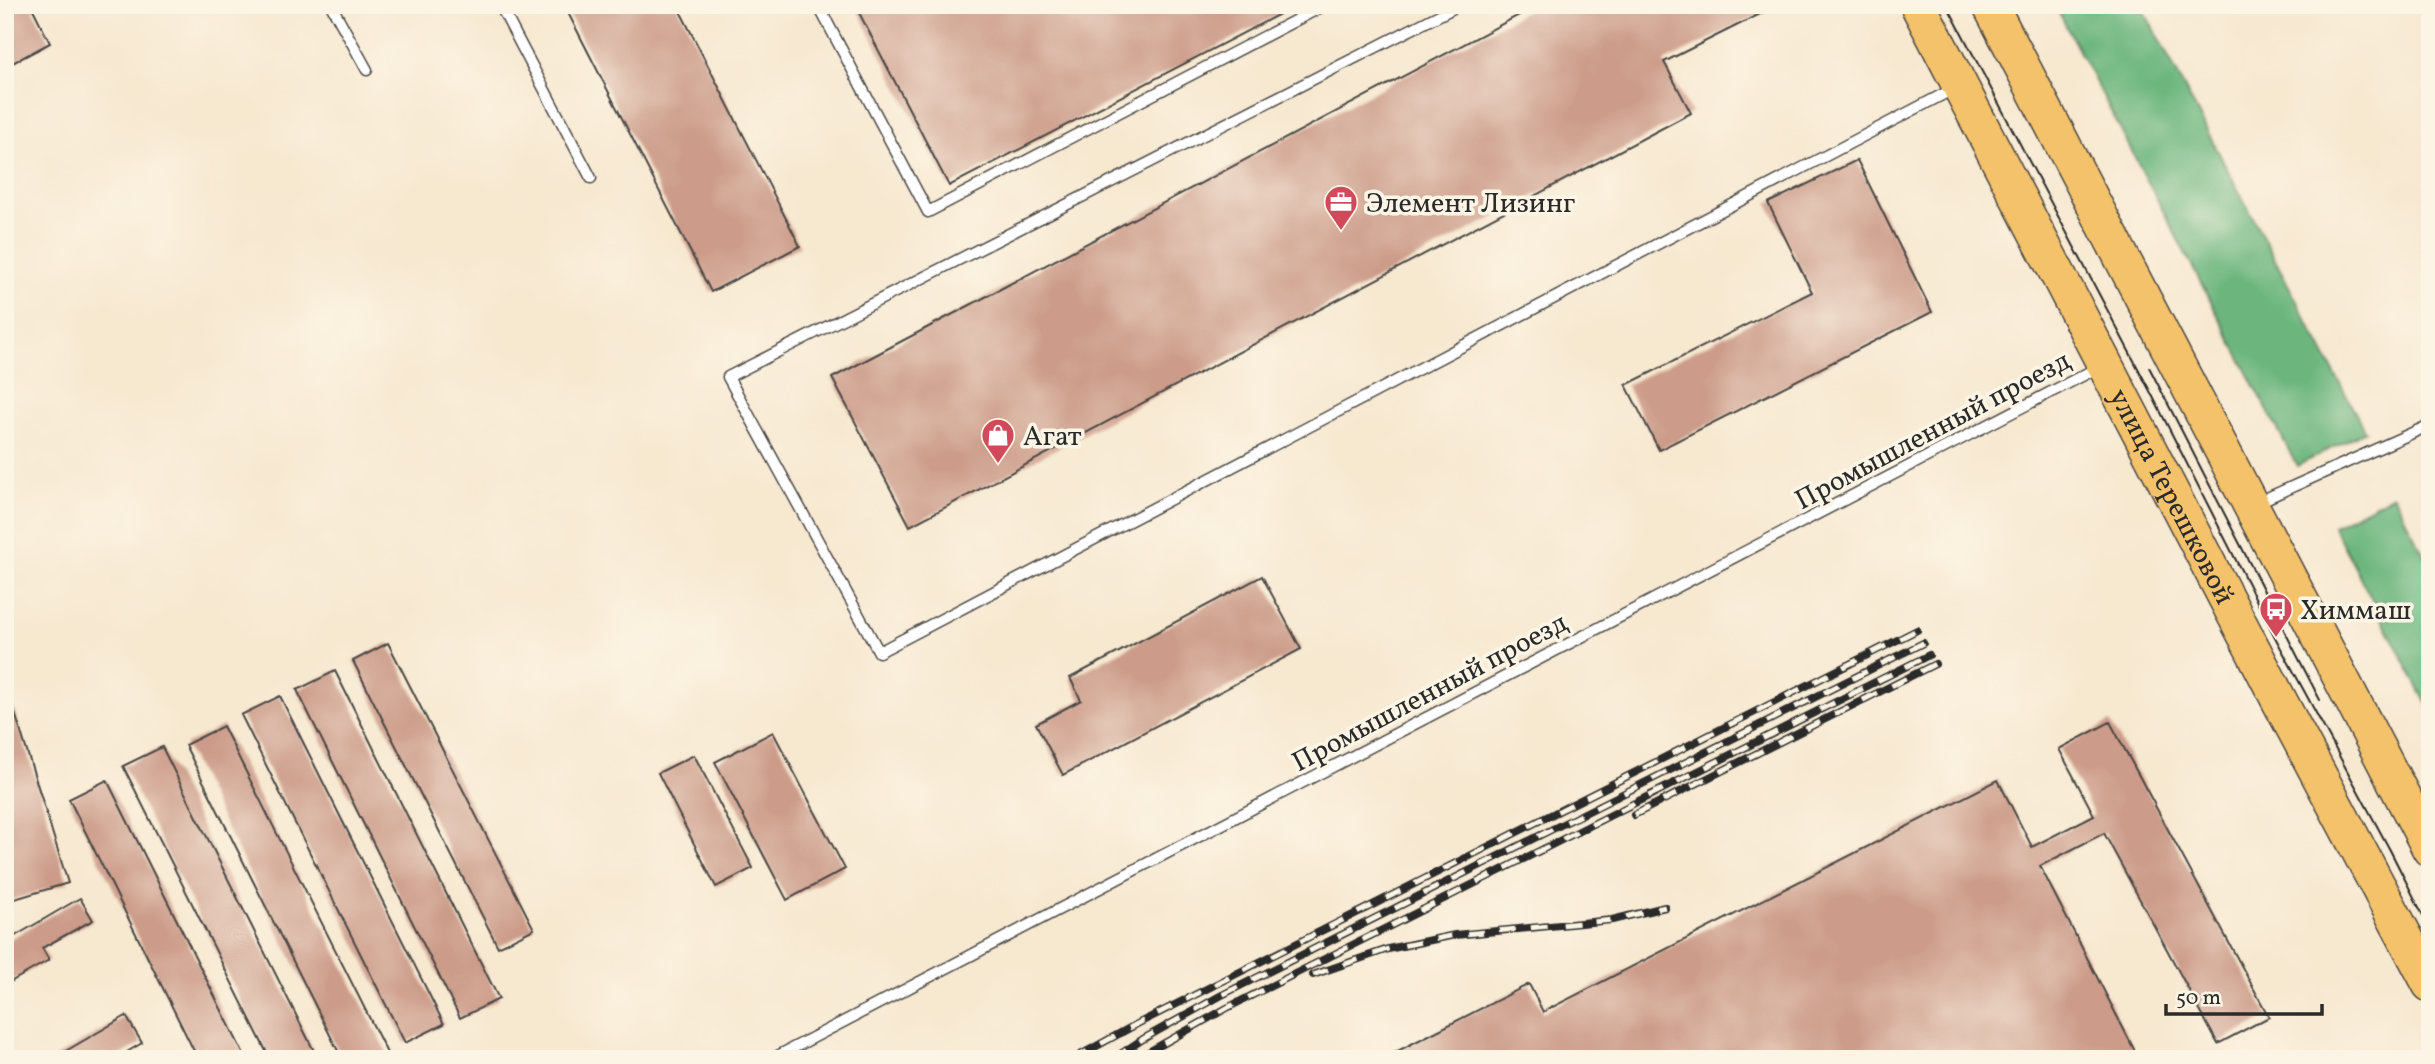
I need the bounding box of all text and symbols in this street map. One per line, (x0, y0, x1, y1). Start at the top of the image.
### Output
office icon: Элемент Лизинг (1322, 183, 1360, 232)
place label: Элемент Лизинг (1366, 185, 1575, 224)
street label: Промышленный проезд (1788, 342, 2078, 521)
street label: улица Терешковой (2098, 382, 2243, 612)
shop icon: Агат (979, 416, 1017, 465)
place label: Агат (1023, 418, 1082, 457)
bus stop icon: Химмаш (2257, 590, 2295, 639)
place label: Химмаш (2300, 592, 2411, 631)
street label: Промышленный проезд (1285, 604, 1575, 783)
scale bar (2166, 973, 2321, 1017)
text: 50 m (2176, 984, 2221, 1013)

